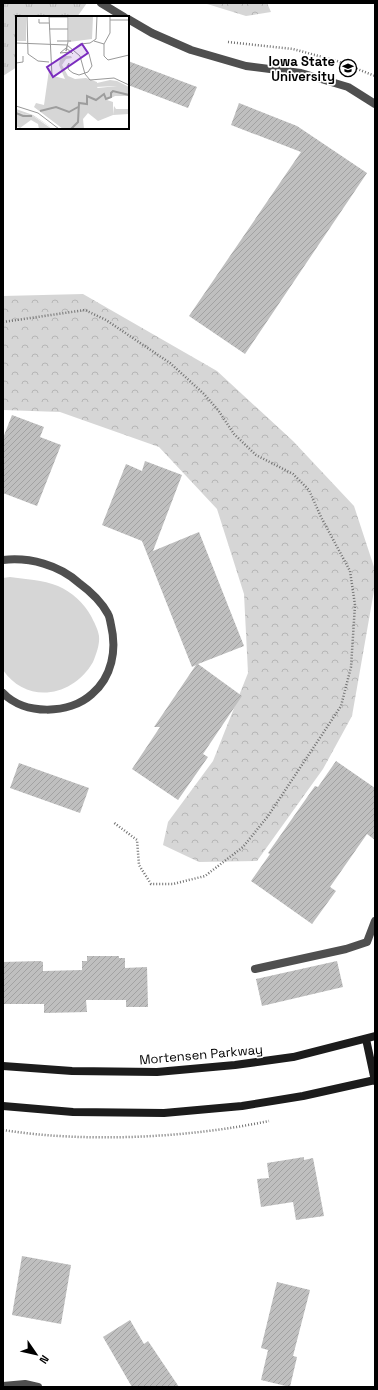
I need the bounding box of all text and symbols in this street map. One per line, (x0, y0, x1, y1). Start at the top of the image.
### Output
inset map (16, 16, 129, 129)
place label: Iowa State University (269, 53, 335, 85)
school or university icon: Iowa State University (338, 58, 358, 78)
street label: Mortensen Parkway (139, 1041, 264, 1068)
north arrow (16, 1334, 56, 1374)
text: N (36, 1353, 52, 1367)

